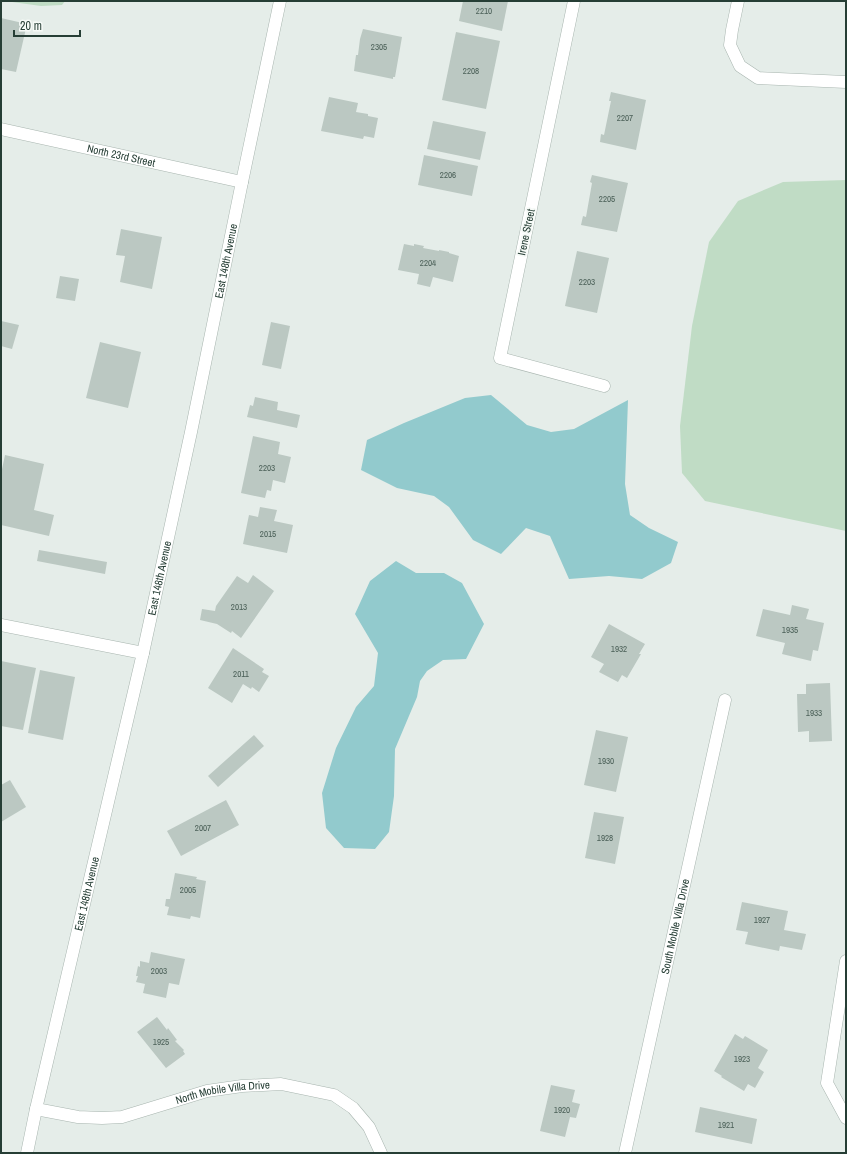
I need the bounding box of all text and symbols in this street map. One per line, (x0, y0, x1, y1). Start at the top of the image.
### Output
house number: 2210 (476, 5, 492, 17)
scale bar (14, 12, 80, 38)
text: 20 m (20, 18, 42, 34)
house number: 2305 (371, 41, 387, 53)
house number: 2208 (463, 65, 479, 77)
house number: 2207 (617, 112, 633, 124)
street label: North 23rd Street (86, 141, 157, 170)
house number: 2206 (440, 169, 456, 181)
house number: 2205 (599, 193, 615, 205)
street label: Irene Street (514, 207, 538, 257)
street label: East 148th Avenue (211, 222, 240, 299)
house number: 2204 (420, 257, 436, 269)
house number: 2203 (579, 276, 595, 288)
house number: 2203 (259, 462, 275, 474)
house number: 2015 (260, 528, 276, 540)
street label: East 148th Avenue (144, 540, 174, 617)
house number: 2013 (231, 601, 247, 613)
house number: 1935 (782, 624, 798, 636)
house number: 1932 (611, 643, 627, 655)
house number: 2011 (233, 668, 249, 680)
house number: 1933 (806, 707, 822, 719)
house number: 1930 (598, 755, 614, 767)
house number: 2007 (195, 822, 211, 834)
house number: 1928 (597, 832, 613, 844)
street label: East 148th Avenue (71, 855, 102, 932)
street label: South Mobile Villa Drive (658, 877, 692, 976)
house number: 2005 (180, 884, 196, 896)
house number: 1927 (754, 914, 770, 926)
house number: 2003 (151, 965, 167, 977)
house number: 1925 (153, 1036, 169, 1048)
house number: 1923 (734, 1053, 750, 1065)
street label: North Mobile Villa Drive (174, 1078, 270, 1107)
house number: 1920 (554, 1104, 570, 1116)
house number: 1921 (718, 1119, 734, 1131)

